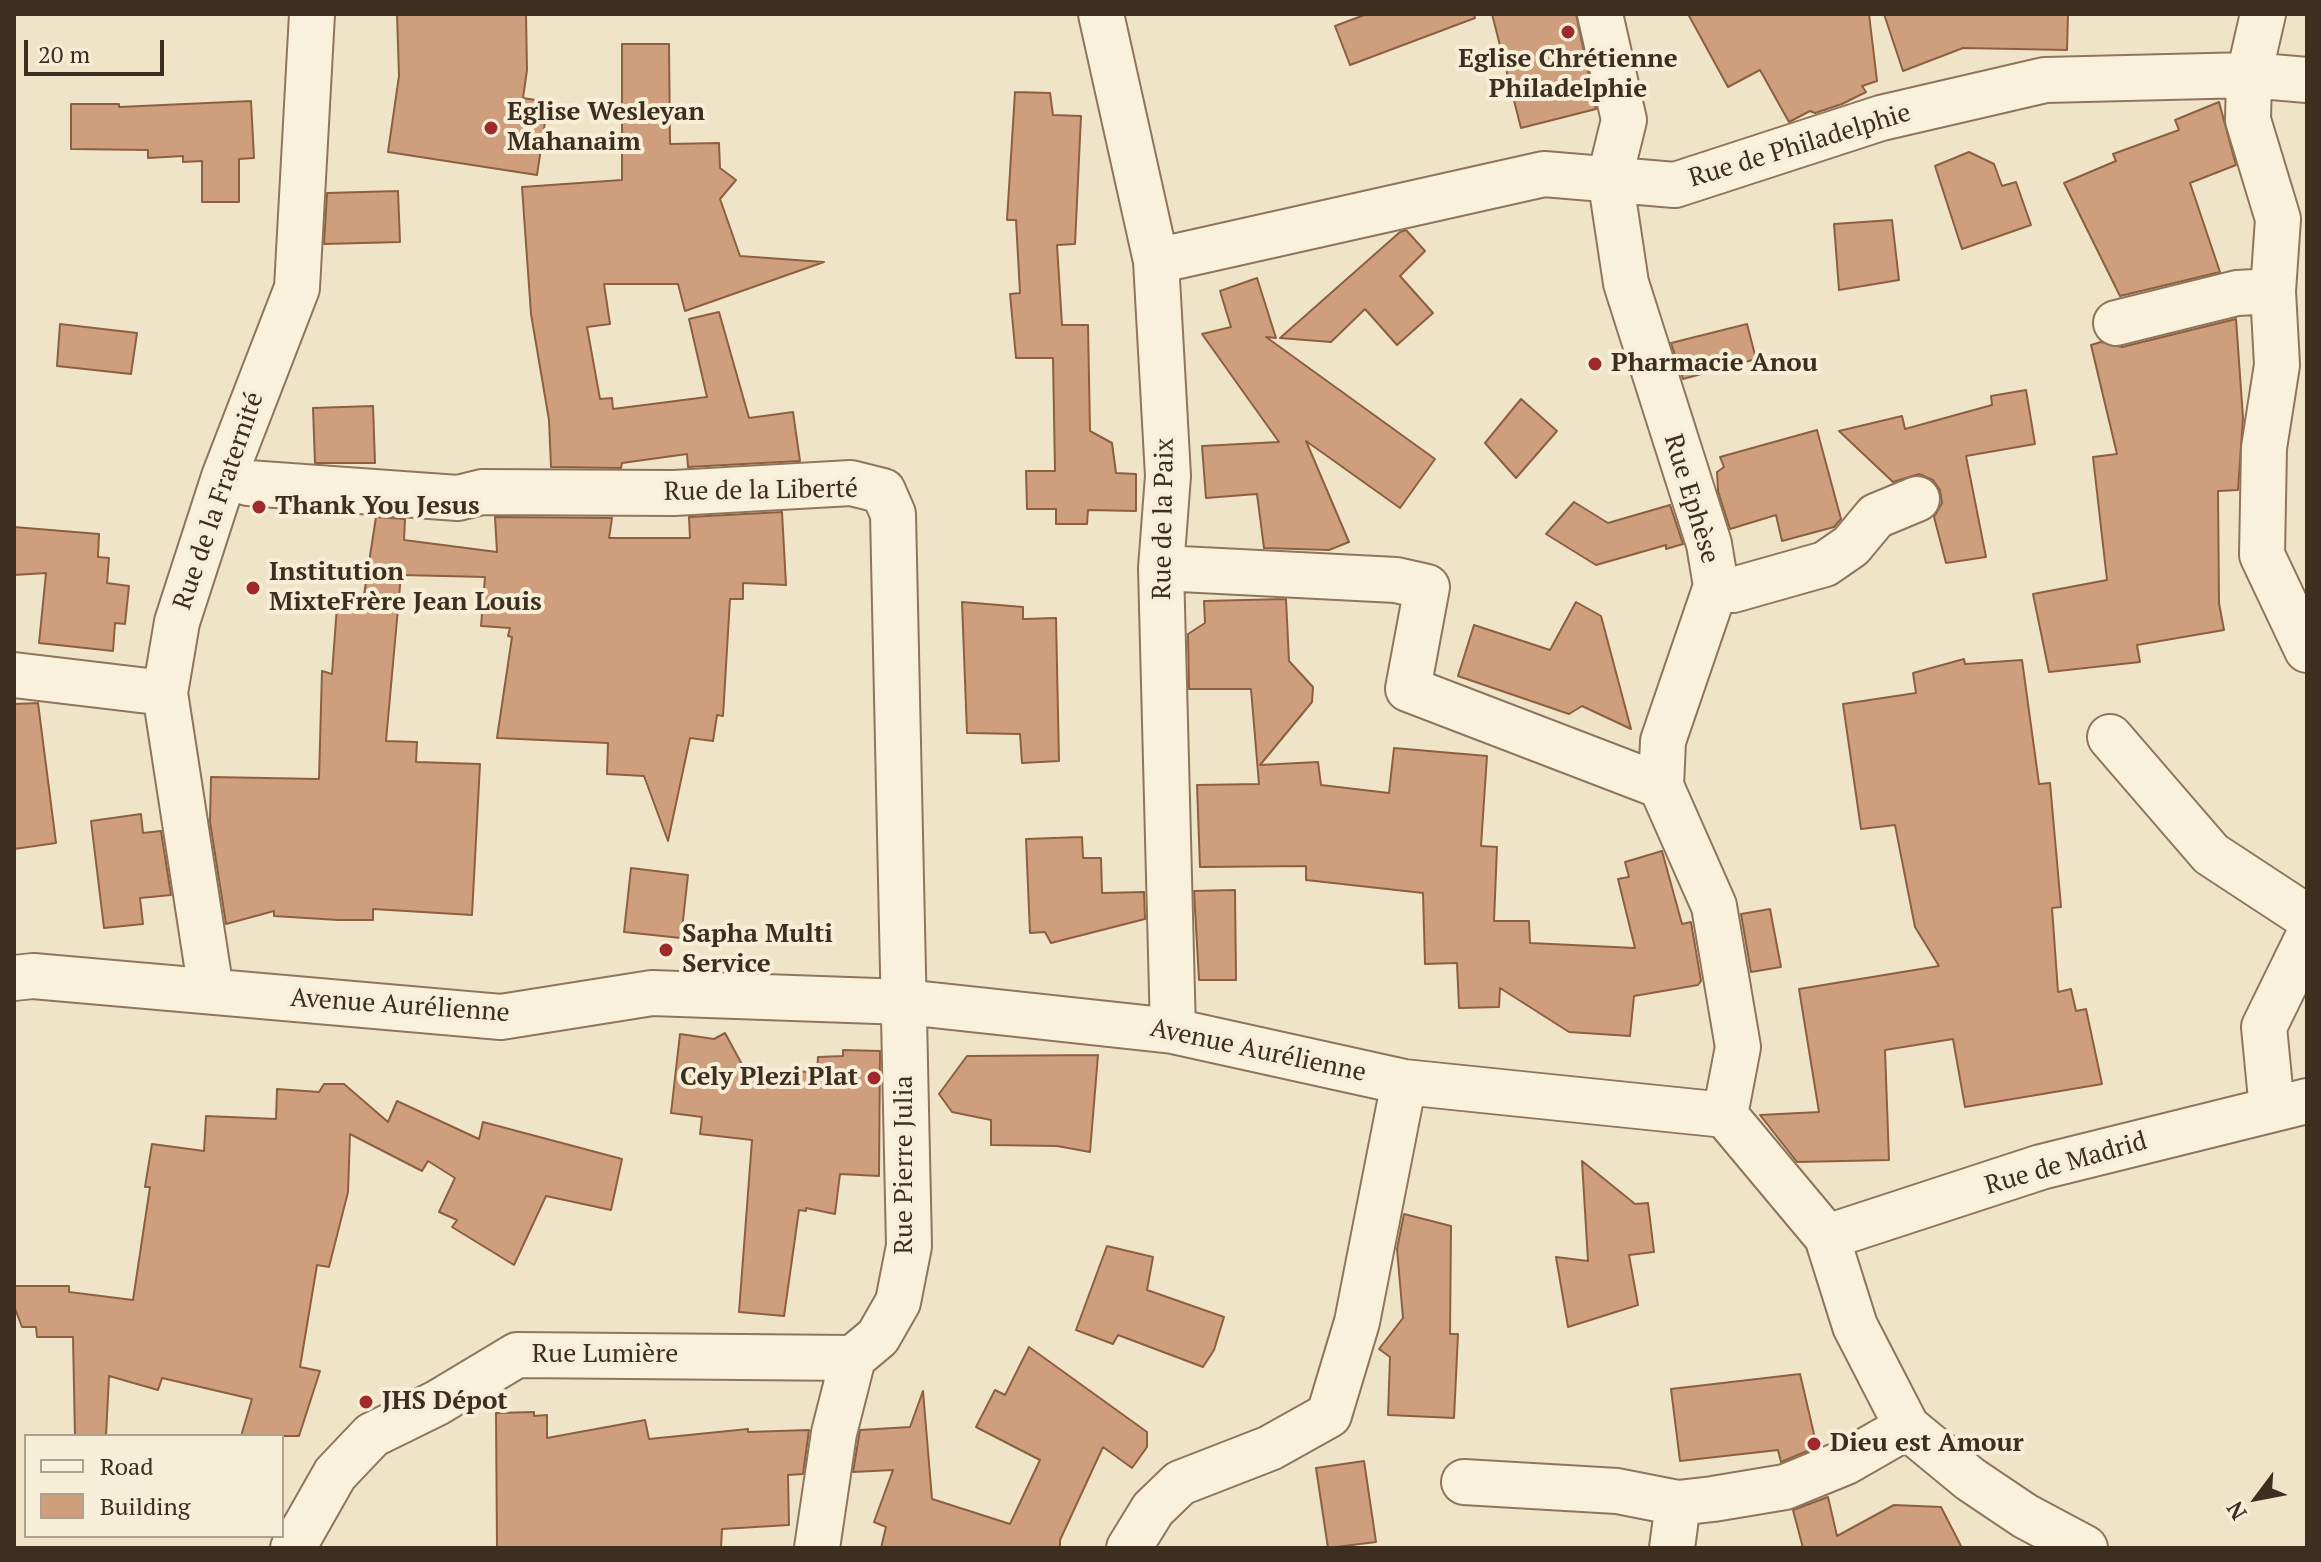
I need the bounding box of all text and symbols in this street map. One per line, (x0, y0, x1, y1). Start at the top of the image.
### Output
marker: Eglise Chrétienne Philadelphie (1559, 23, 1577, 41)
scale bar (28, 24, 168, 74)
text: 20 m (38, 38, 90, 70)
place label: Eglise Chrétienne Philadelphie (1458, 44, 1678, 106)
place label: Eglise Wesleyan Mahanaim (507, 97, 705, 158)
street label: Rue de Philadelphie (1685, 97, 1915, 195)
marker: Eglise Wesleyan Mahanaim (482, 119, 500, 137)
place label: Pharmacie Anou (1611, 348, 1818, 380)
marker: Pharmacie Anou (1586, 355, 1604, 373)
street label: Rue de la Fraternité (167, 388, 271, 614)
street label: Rue Ephèse (1657, 431, 1725, 567)
street label: Rue de la Paix (1147, 438, 1181, 600)
street label: Rue de la Liberté (664, 474, 858, 508)
place label: Thank You Jesus (275, 491, 480, 523)
marker: Thank You Jesus (250, 498, 268, 516)
place label: Institution MixteFrère Jean Louis (269, 557, 542, 618)
marker: Institution MixteFrère Jean Louis (244, 579, 262, 597)
place label: Sapha Multi Service (682, 919, 833, 980)
marker: Sapha Multi Service (657, 941, 675, 959)
street label: Avenue Aurélienne (289, 983, 511, 1029)
street label: Avenue Aurélienne (1147, 1013, 1369, 1089)
place label: Cely Plezi Plat (680, 1062, 858, 1094)
marker: Cely Plezi Plat (865, 1069, 883, 1087)
street label: Rue Pierre Julia (889, 1075, 921, 1255)
street label: Rue de Madrid (1981, 1126, 2151, 1202)
street label: Rue Lumière (532, 1339, 678, 1371)
place label: JHS Dépot (382, 1386, 508, 1418)
marker: JHS Dépot (357, 1393, 375, 1411)
place label: Dieu est Amour (1830, 1428, 2024, 1460)
legend (24, 1434, 284, 1538)
marker: Dieu est Amour (1805, 1435, 1823, 1453)
text: Road (100, 1450, 154, 1482)
north arrow (2217, 1458, 2297, 1538)
text: Building (100, 1490, 190, 1522)
text: N (2220, 1496, 2253, 1526)

